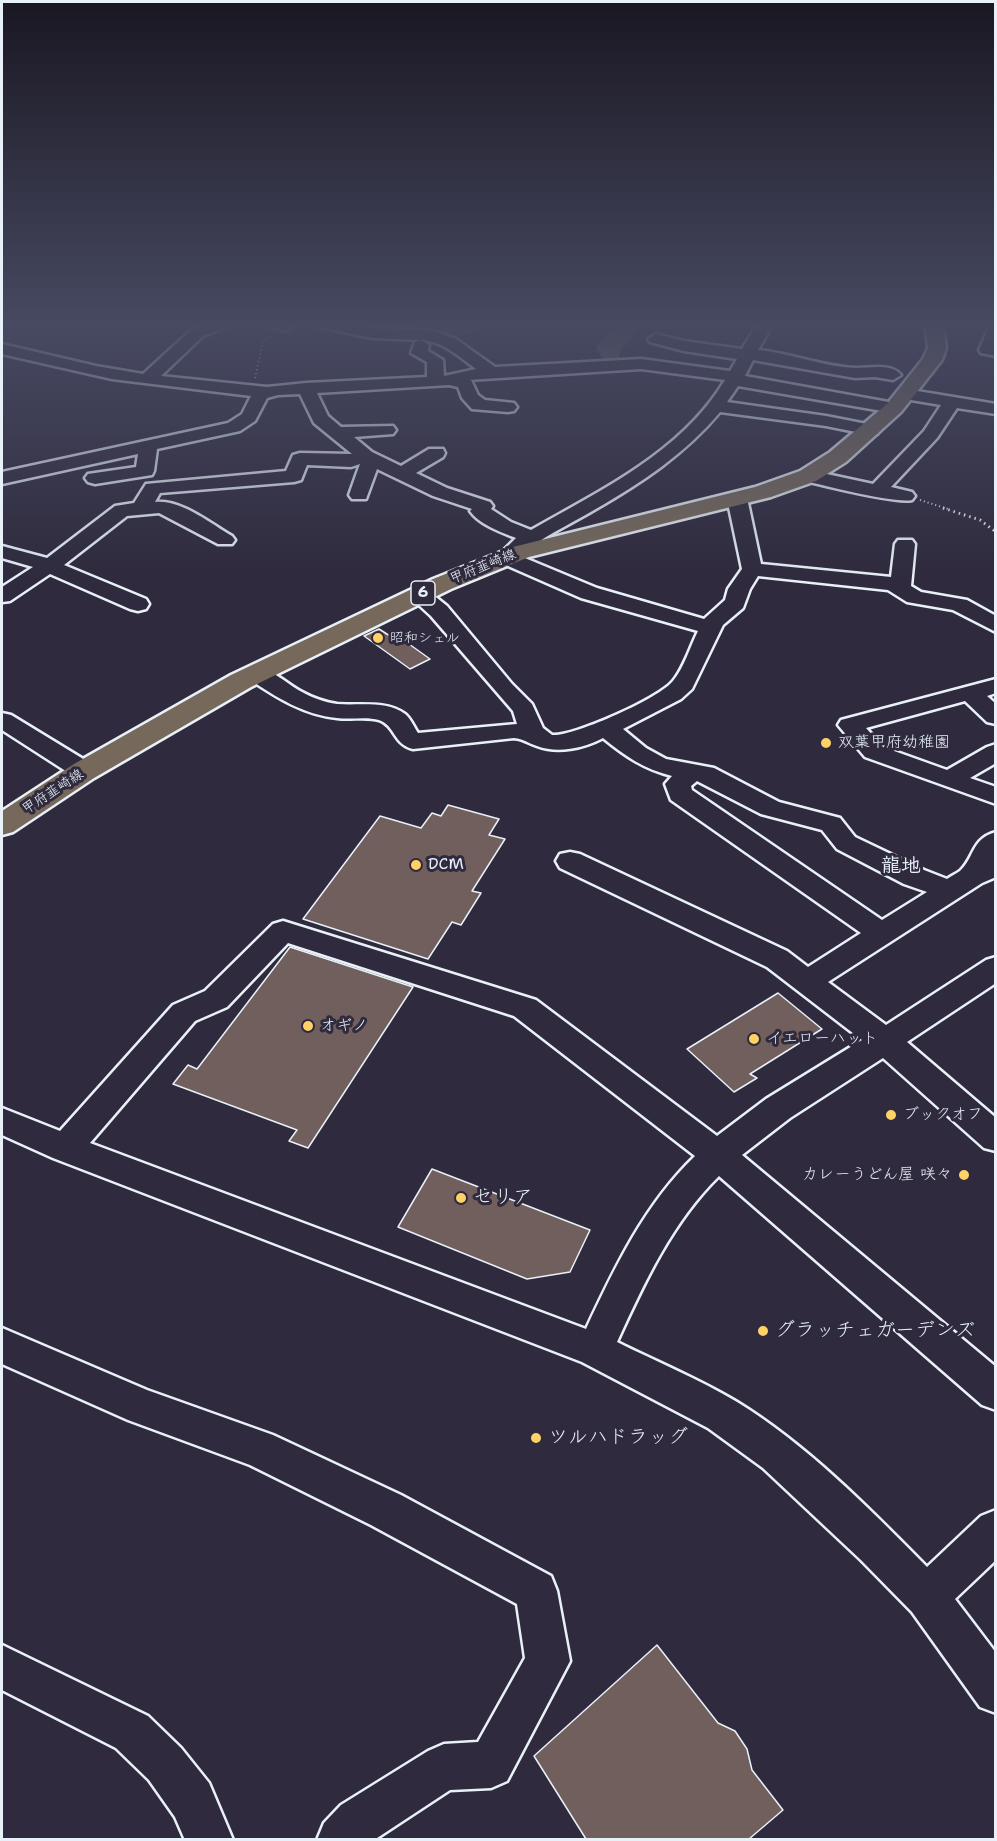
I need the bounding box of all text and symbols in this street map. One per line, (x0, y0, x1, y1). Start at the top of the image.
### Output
street label: 甲府韮崎線 (447, 546, 519, 588)
road number: 6 (411, 581, 435, 605)
place label: 昭和シェル (390, 630, 460, 646)
marker: 昭和シェル (371, 631, 385, 645)
place label: 双葉甲府幼稚園 (838, 733, 950, 753)
marker: 双葉甲府幼稚園 (819, 736, 833, 750)
street label: 甲府韮崎線 (19, 766, 87, 818)
place label: DCM (428, 855, 464, 875)
district label: 龍地 (881, 855, 921, 879)
marker: DCM (409, 858, 423, 872)
place label: オギノ (320, 1016, 368, 1036)
marker: オギノ (301, 1019, 315, 1033)
place label: イエローハット (766, 1029, 878, 1049)
marker: イエローハット (747, 1032, 761, 1046)
place label: ブックオフ (903, 1105, 983, 1125)
marker: ブックオフ (884, 1108, 898, 1122)
place label: カレーうどん屋 咲々 (802, 1165, 952, 1185)
marker: カレーうどん屋 咲々 (957, 1168, 971, 1182)
place label: セリア (473, 1186, 533, 1210)
marker: セリア (454, 1191, 468, 1205)
place label: グラッチェガーデンズ (775, 1319, 975, 1343)
marker: グラッチェガーデンズ (756, 1324, 770, 1338)
place label: ツルハドラッグ (548, 1426, 688, 1450)
marker: ツルハドラッグ (529, 1431, 543, 1445)

